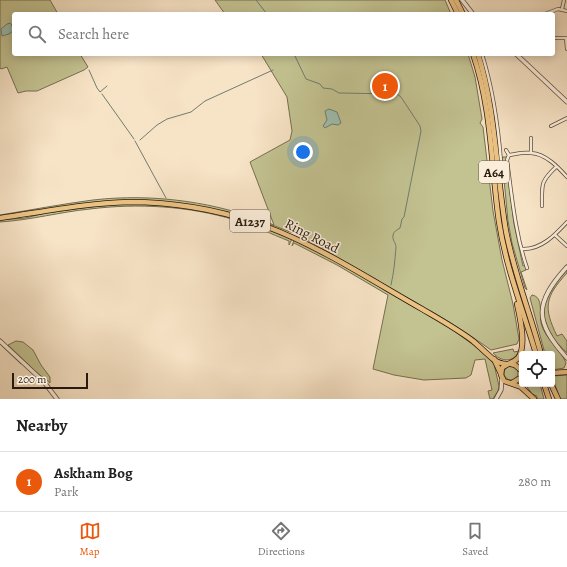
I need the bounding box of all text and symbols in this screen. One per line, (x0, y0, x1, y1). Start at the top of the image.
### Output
search box (12, 12, 555, 56)
icon: search (26, 23, 48, 45)
text: Search here (58, 24, 129, 44)
pin: 1 (372, 71, 398, 101)
your location (293, 142, 313, 162)
road number: A64 (479, 161, 509, 183)
road number: A1237 (230, 210, 270, 232)
street label: Ring Road (281, 214, 343, 258)
map controls (519, 351, 555, 387)
button: locate (519, 351, 555, 387)
scale bar (12, 371, 88, 390)
text: 200 m (18, 372, 46, 387)
text: Nearby (16, 414, 67, 437)
text: Askham Bog (54, 463, 133, 483)
text: 1 (27, 473, 31, 490)
text: 280 m (518, 473, 551, 490)
text: Park (54, 483, 78, 500)
tab: Map (79, 520, 101, 559)
tab: Directions (258, 520, 305, 559)
tab: Saved (462, 520, 488, 559)

